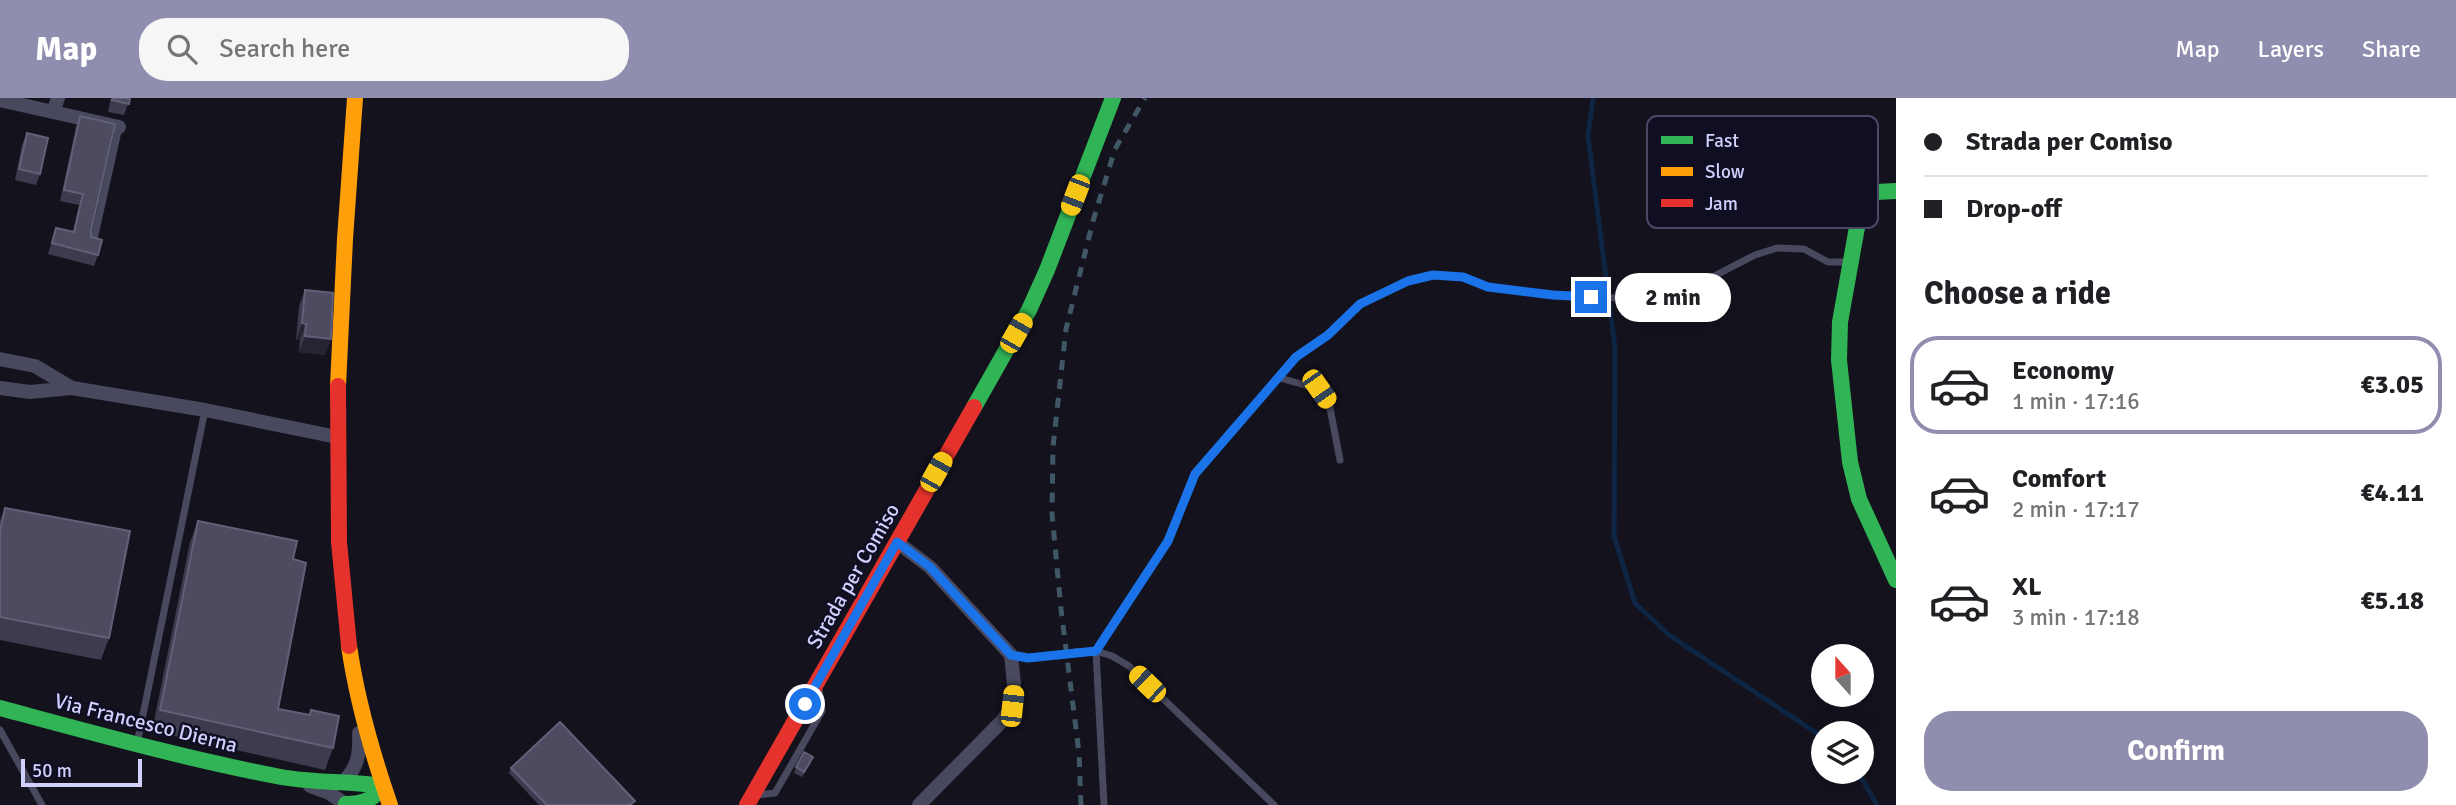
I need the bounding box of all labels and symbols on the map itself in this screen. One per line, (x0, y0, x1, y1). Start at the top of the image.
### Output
legend (1647, 116, 1878, 228)
text: Fast (1705, 129, 1739, 153)
text: Slow (1705, 160, 1745, 184)
car (1058, 172, 1093, 218)
text: Jam (1705, 192, 1738, 216)
callout: 2 min (1616, 272, 1731, 322)
route end (1575, 281, 1607, 313)
car (997, 310, 1036, 356)
car (1299, 366, 1340, 412)
car (917, 449, 956, 495)
street label: Strada per Comiso (801, 499, 905, 653)
north arrow (1811, 644, 1874, 707)
car (1125, 662, 1170, 706)
car (1000, 684, 1025, 728)
street label: Via Francesco Dierna (52, 688, 240, 758)
route start (789, 688, 821, 720)
scale bar (21, 756, 142, 788)

